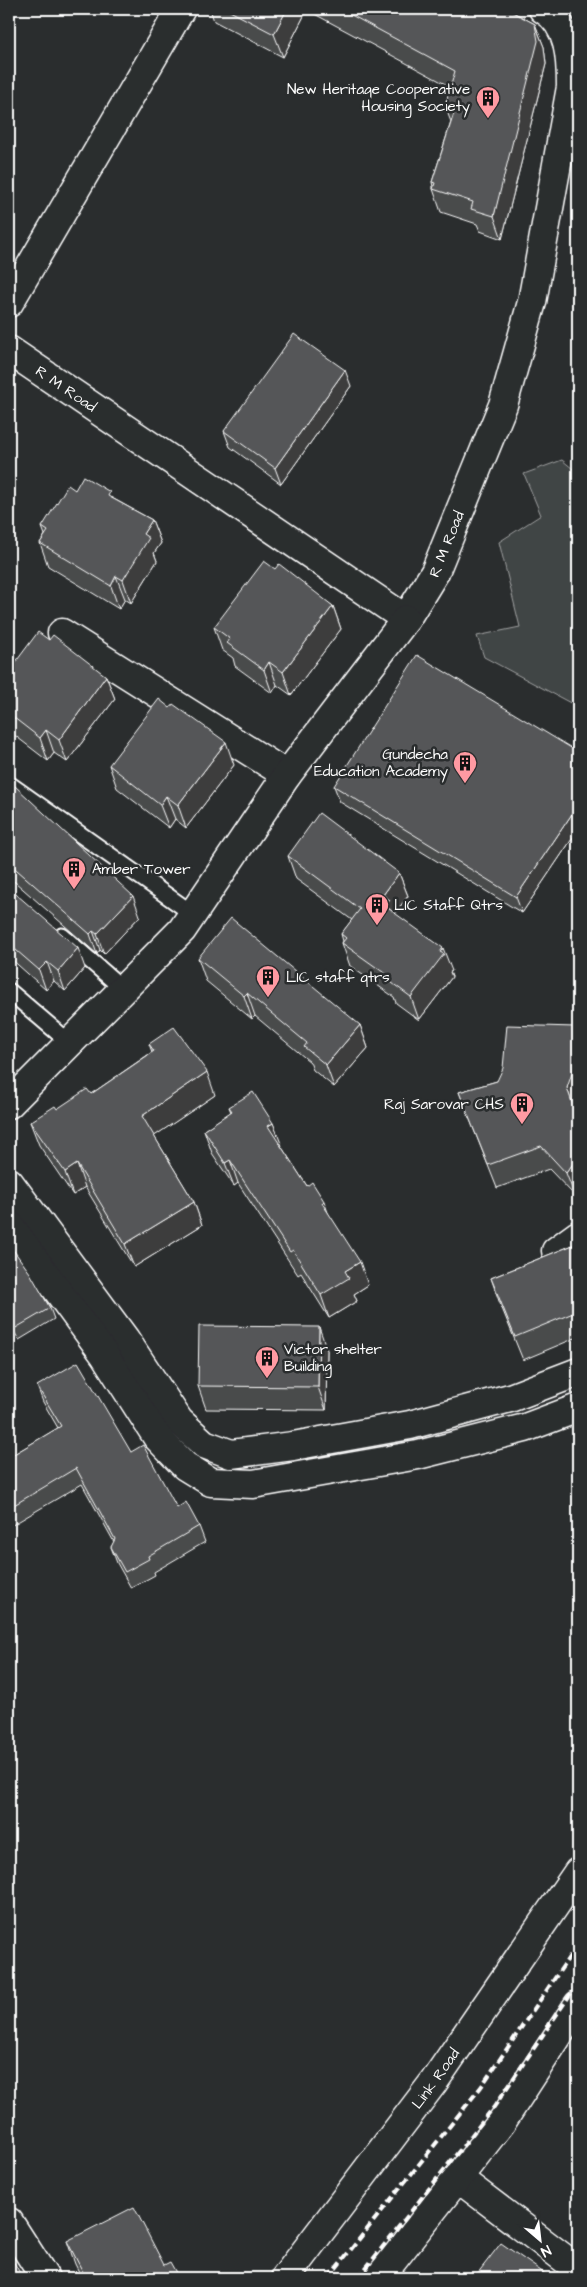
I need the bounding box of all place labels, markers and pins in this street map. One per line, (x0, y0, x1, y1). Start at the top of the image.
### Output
place label: New Heritage Cooperative Housing Society (287, 79, 470, 118)
building icon: New Heritage Cooperative Housing Society (475, 85, 501, 119)
place label: Gundecha Education Academy (314, 744, 448, 783)
building icon: Gundecha Education Academy (452, 750, 478, 784)
building icon: Amber Tower (61, 856, 87, 890)
place label: Amber Tower (92, 859, 190, 880)
building icon: LIC Staff Qtrs (364, 892, 390, 926)
place label: LIC Staff Qtrs (394, 895, 503, 916)
building icon: LIC staff qtrs (255, 964, 281, 998)
place label: LIC staff qtrs (286, 967, 390, 988)
building icon: Raj Sarovar CHS (509, 1091, 535, 1125)
place label: Raj Sarovar CHS (384, 1094, 504, 1115)
place label: Victor shelter Building (284, 1339, 382, 1378)
building icon: Victor shelter Building (254, 1345, 280, 1379)

